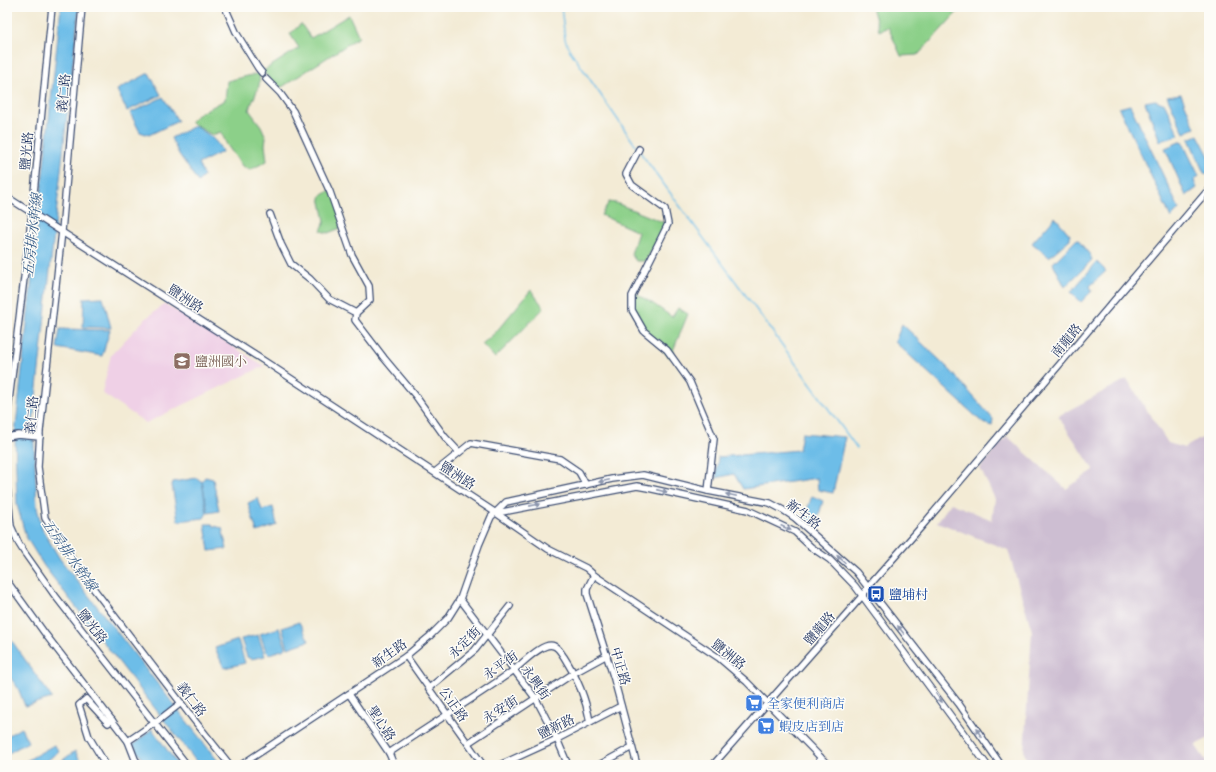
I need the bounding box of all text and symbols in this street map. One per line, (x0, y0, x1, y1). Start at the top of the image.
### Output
street label: 義仁路 (52, 73, 75, 113)
street label: 鹽光路 (15, 131, 38, 171)
water label: 五房排水幹線 (18, 190, 47, 278)
street label: 鹽洲路 (164, 280, 207, 317)
street label: 南龍路 (1047, 319, 1086, 361)
school or university icon: 鹽洲國小 (172, 351, 192, 371)
place label: 鹽洲國小 (195, 352, 247, 371)
street label: 義仁路 (20, 395, 43, 435)
street label: 鹽洲路 (436, 457, 479, 494)
one-way arrow (598, 478, 610, 484)
one-way arrow (656, 489, 669, 495)
one-way arrow (725, 492, 737, 498)
street label: 新生路 (782, 495, 825, 534)
one-way arrow (528, 502, 541, 508)
water label: 五房排水幹線 (38, 515, 103, 597)
one-way arrow (781, 525, 792, 531)
one-way arrow (836, 554, 846, 563)
bus stop icon: 鹽埔村 (866, 584, 886, 604)
place label: 鹽埔村 (889, 585, 928, 604)
street label: 鹽光路 (73, 605, 112, 648)
street label: 鹽龍路 (799, 607, 839, 649)
street label: 永定街 (444, 622, 485, 663)
one-way arrow (897, 624, 905, 635)
street label: 新生路 (368, 634, 411, 672)
street label: 鹽洲路 (708, 635, 750, 674)
street label: 中正路 (606, 645, 635, 688)
street label: 永平街 (479, 646, 522, 684)
street label: 永興街 (517, 661, 555, 704)
street label: 義仁路 (172, 678, 211, 721)
street label: 公正路 (435, 683, 473, 726)
street label: 永安街 (479, 691, 522, 728)
supermarket icon: 全家便利商店 (744, 693, 764, 713)
one-way arrow (935, 693, 943, 704)
place label: 全家便利商店 (767, 694, 845, 713)
street label: 聖心路 (363, 702, 400, 745)
street label: 鹽新路 (535, 709, 578, 744)
supermarket icon: 蝦皮店到店 (756, 716, 776, 736)
place label: 蝦皮店到店 (779, 717, 844, 736)
one-way arrow (975, 728, 983, 738)

